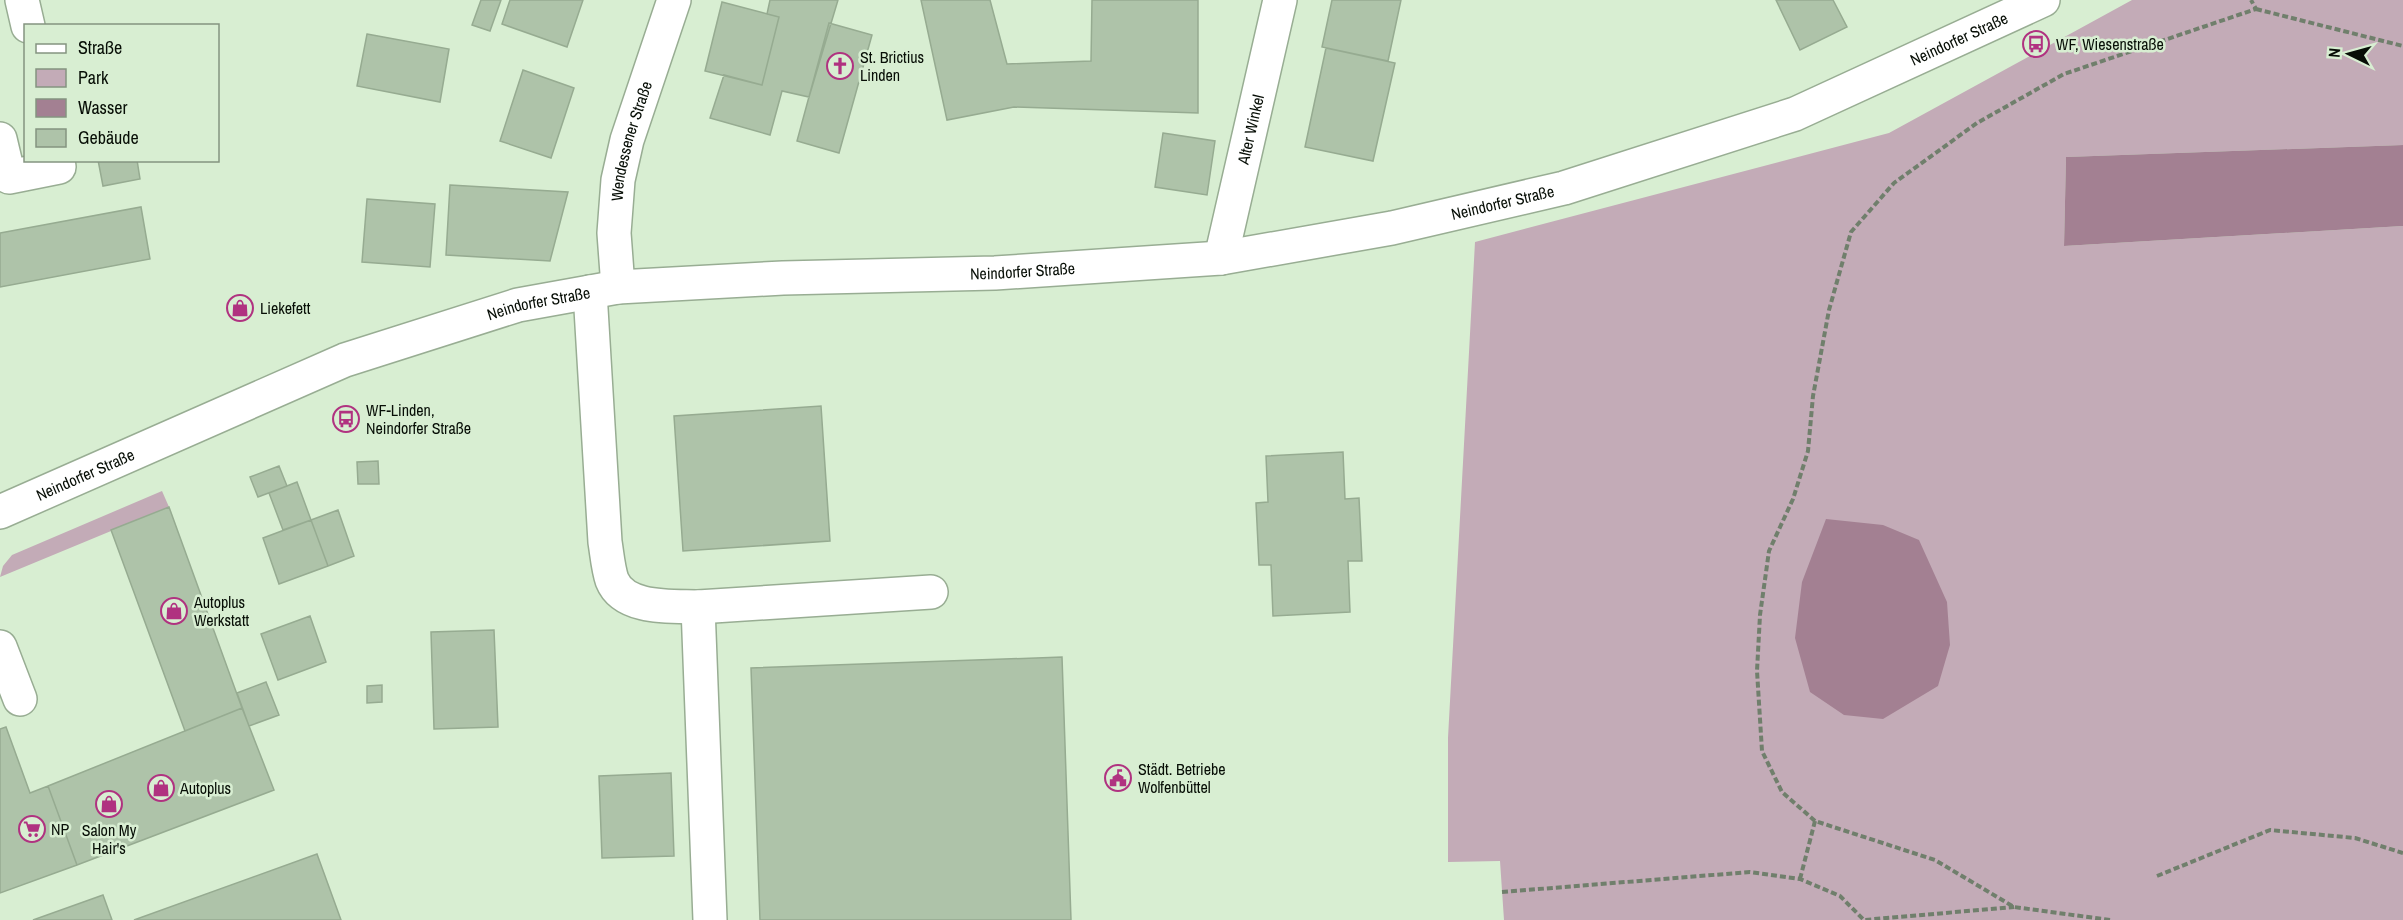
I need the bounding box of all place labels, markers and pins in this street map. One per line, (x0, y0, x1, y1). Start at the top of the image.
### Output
bus stop icon: WF, Wiesenstraße (2021, 29, 2051, 59)
place label: WF, Wiesenstraße (2056, 33, 2164, 55)
place label: St. Brictius Linden (860, 46, 924, 86)
church icon: St. Brictius Linden (825, 51, 855, 81)
shop icon: Liekefett (225, 293, 255, 323)
place label: Liekefett (260, 297, 311, 319)
place label: WF-Linden, Neindorfer Straße (366, 399, 471, 439)
bus stop icon: WF-Linden, Neindorfer Straße (331, 404, 361, 434)
place label: Autoplus Werkstatt (193, 591, 250, 631)
shop icon: Autoplus Werkstatt (159, 596, 189, 626)
place label: Städt. Betriebe Wolfenbüttel (1138, 758, 1226, 798)
public building icon: Städt. Betriebe Wolfenbüttel (1103, 763, 1133, 793)
shop icon: Autoplus (146, 773, 176, 803)
place label: Autoplus (179, 777, 231, 799)
shop icon: Salon My Hair's (94, 789, 124, 819)
supermarket icon: NP (17, 814, 47, 844)
place label: NP (51, 818, 69, 840)
place label: Salon My Hair's (82, 819, 137, 859)

